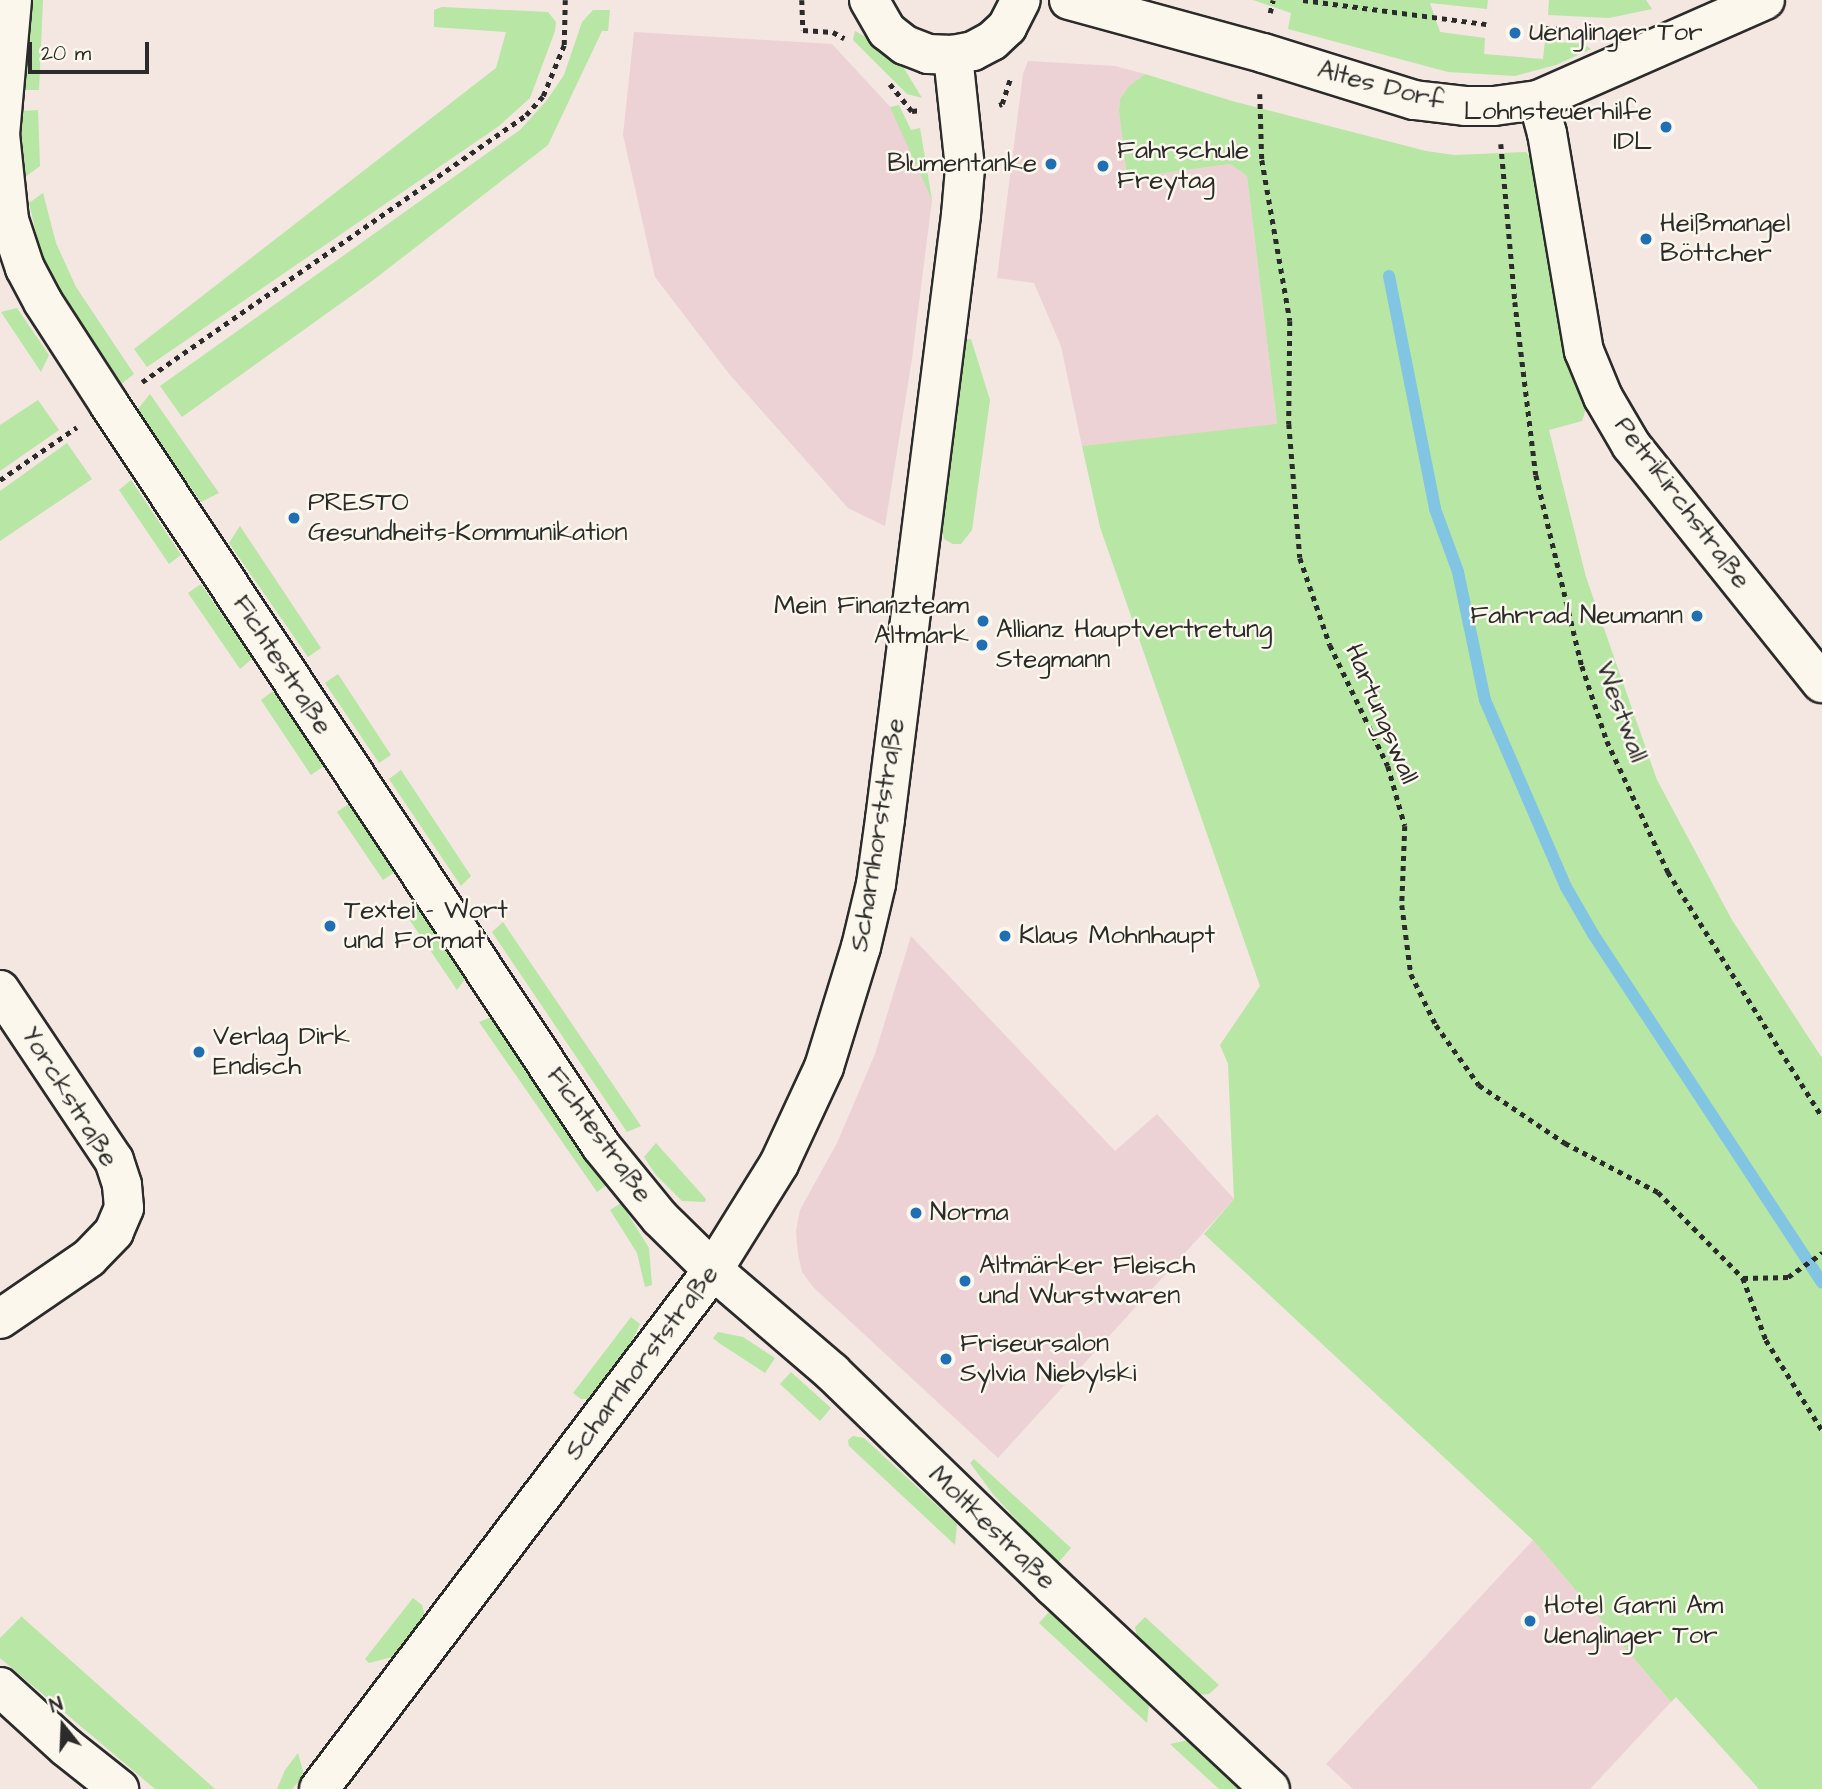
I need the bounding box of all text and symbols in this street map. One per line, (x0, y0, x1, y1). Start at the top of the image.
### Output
place label: Uenglinger Tor (1529, 17, 1702, 49)
marker: Uenglinger Tor (1507, 25, 1523, 41)
scale bar (32, 28, 152, 72)
text: 20 m (41, 39, 91, 68)
street label: Altes Dorf (1314, 54, 1448, 118)
place label: Lohnsteuerhilfe IDL (1464, 96, 1652, 158)
marker: Lohnsteuerhilfe IDL (1658, 119, 1674, 135)
place label: Fahrschule Freytag (1117, 135, 1249, 196)
place label: Blumentanke (887, 148, 1037, 180)
marker: Blumentanke (1043, 156, 1059, 172)
marker: Fahrschule Freytag (1095, 158, 1111, 174)
place label: Heißmangel Böttcher (1660, 208, 1790, 270)
marker: Heißmangel Böttcher (1638, 231, 1654, 247)
street label: Petrikirchstraße (1607, 411, 1757, 595)
place label: PRESTO Gesundheits-Kommunikation (308, 487, 627, 548)
marker: PRESTO Gesundheits-Kommunikation (286, 510, 302, 526)
street label: Fichtestraße (225, 590, 339, 740)
place label: Mein Finanzteam Altmark (774, 590, 969, 652)
place label: Fahrrad Neumann (1470, 600, 1683, 632)
marker: Fahrrad Neumann (1689, 608, 1705, 624)
marker: Mein Finanzteam Altmark (975, 613, 991, 629)
place label: Allianz Hauptvertretung Stegmann (996, 614, 1272, 676)
marker: Allianz Hauptvertretung Stegmann (974, 637, 990, 653)
street label: Hartungswall (1338, 639, 1424, 789)
street label: Westwall (1588, 658, 1654, 766)
street label: Scharnhorststraße (844, 716, 912, 954)
place label: Textei - Wort und Format (344, 895, 508, 956)
marker: Textei - Wort und Format (322, 918, 338, 934)
place label: Klaus Mohnhaupt (1019, 920, 1215, 952)
marker: Klaus Mohnhaupt (997, 928, 1013, 944)
street label: Yorckstraße (14, 1021, 124, 1173)
place label: Verlag Dirk Endisch (213, 1021, 350, 1082)
marker: Verlag Dirk Endisch (191, 1044, 207, 1060)
street label: Fichtestraße (539, 1061, 659, 1209)
place label: Norma (930, 1197, 1009, 1229)
marker: Norma (908, 1205, 924, 1221)
place label: Altmärker Fleisch und Wurstwaren (979, 1250, 1195, 1312)
street label: Scharnhorststraße (559, 1259, 725, 1467)
marker: Altmärker Fleisch und Wurstwaren (957, 1273, 973, 1289)
place label: Friseursalon Sylvia Niebylski (960, 1328, 1136, 1390)
marker: Friseursalon Sylvia Niebylski (938, 1351, 954, 1367)
street label: Moltkestraße (922, 1460, 1062, 1596)
place label: Hotel Garni Am Uenglinger Tor (1544, 1590, 1723, 1652)
marker: Hotel Garni Am Uenglinger Tor (1522, 1613, 1538, 1629)
north arrow (28, 1691, 98, 1761)
text: N (47, 1691, 66, 1720)

